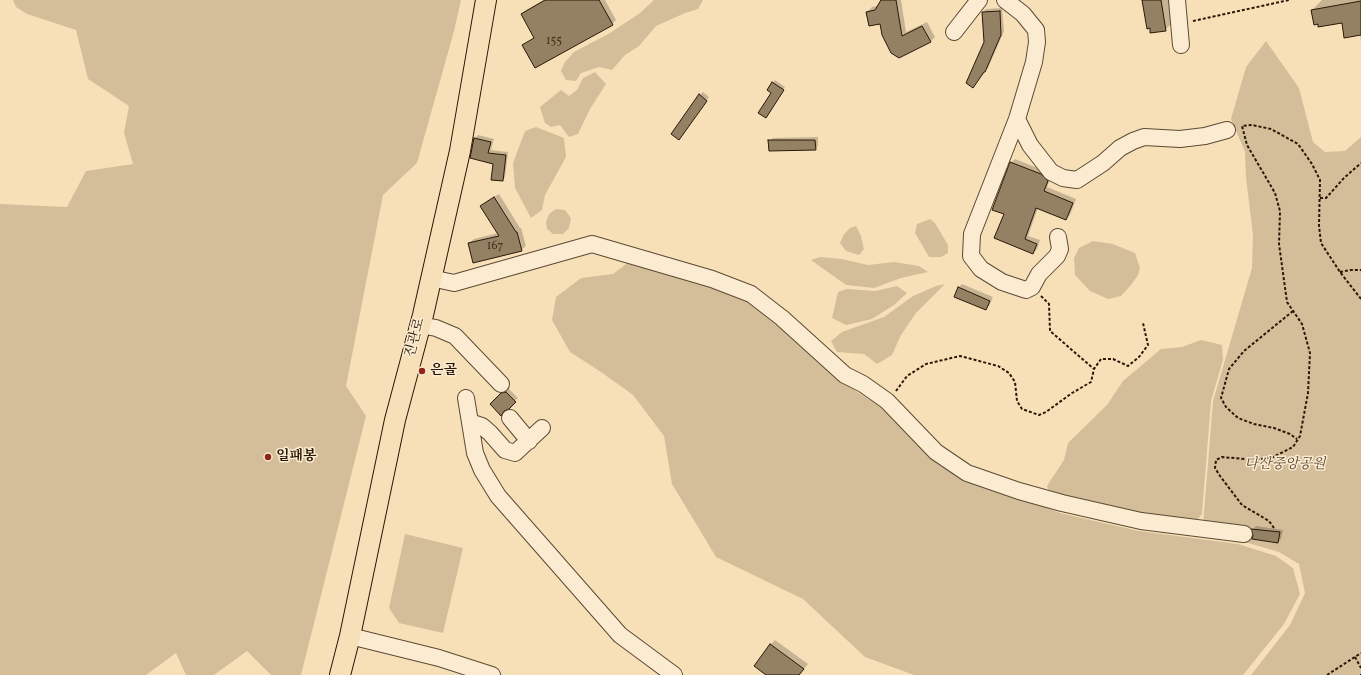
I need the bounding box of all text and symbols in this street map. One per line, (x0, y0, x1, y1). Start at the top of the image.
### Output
house number: 155 (546, 35, 562, 49)
house number: 167 (487, 240, 503, 254)
street label: 진관로 (403, 316, 429, 360)
place label: 은골 (430, 363, 457, 379)
marker: 은골 (417, 366, 427, 376)
place label: 일패봉 (276, 449, 317, 465)
marker: 일패봉 (263, 452, 273, 462)
park label: 다산중앙공원 (1244, 457, 1326, 473)

